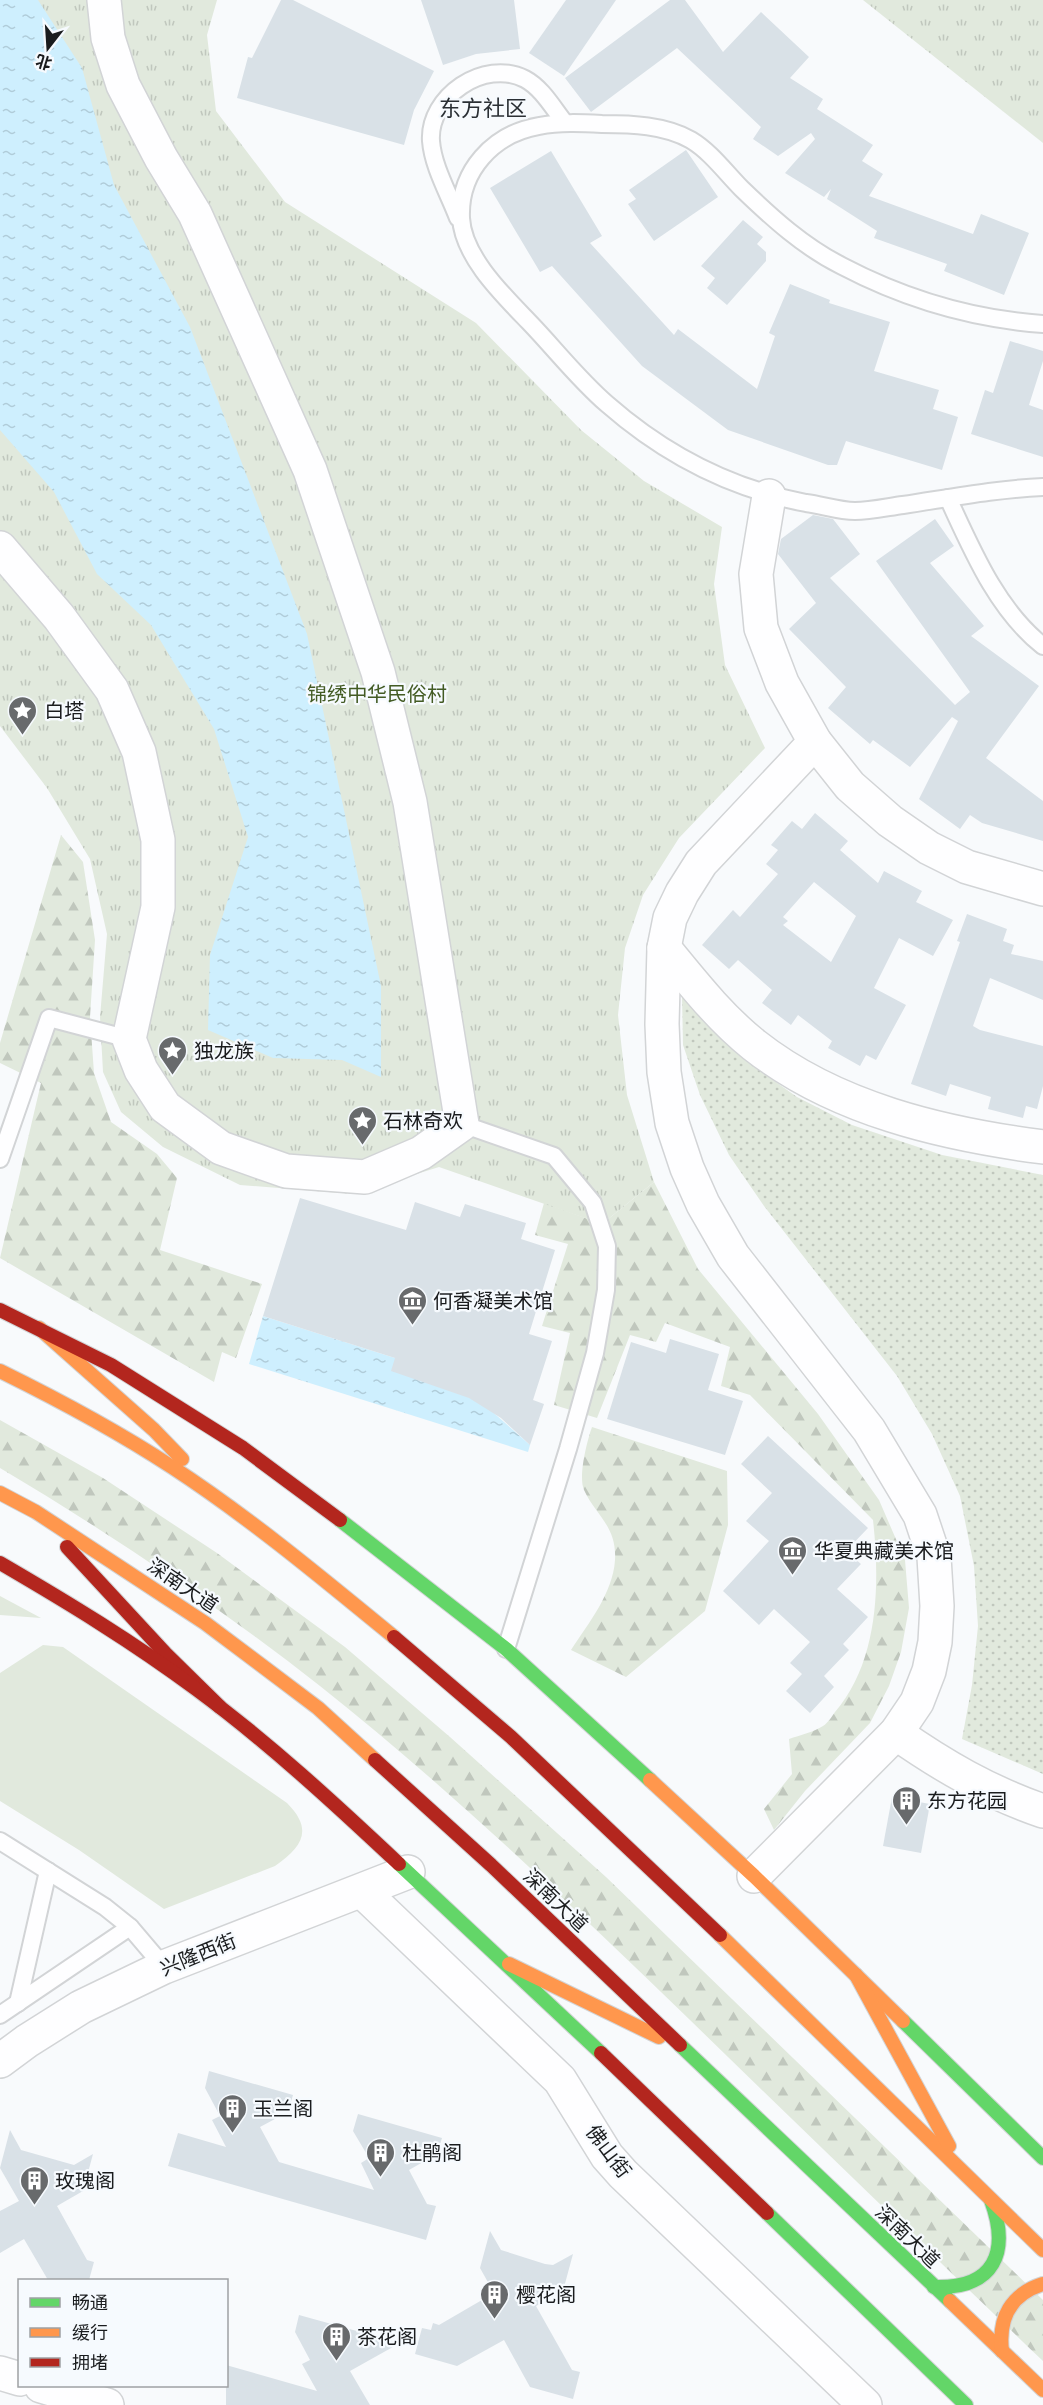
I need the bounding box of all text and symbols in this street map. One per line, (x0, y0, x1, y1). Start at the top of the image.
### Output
north arrow (18, 18, 78, 78)
text: 北 (33, 50, 54, 74)
district label: 东方社区 (439, 94, 527, 122)
park label: 锦绣中华民俗村 (307, 681, 447, 706)
place icon: 白塔 (7, 694, 39, 736)
place label: 白塔 (44, 698, 84, 723)
place icon: 独龙族 (157, 1034, 189, 1076)
place label: 独龙族 (194, 1038, 254, 1063)
place icon: 石林奇欢 (346, 1104, 378, 1146)
place label: 石林奇欢 (383, 1108, 463, 1133)
museum icon: 何香凝美术馆 (396, 1284, 428, 1326)
place label: 何香凝美术馆 (433, 1288, 553, 1313)
museum icon: 华夏典藏美术馆 (777, 1534, 809, 1576)
place label: 华夏典藏美术馆 (814, 1538, 954, 1563)
street label: 深南大道 (143, 1552, 223, 1618)
building icon: 东方花园 (890, 1784, 922, 1826)
place label: 东方花园 (927, 1788, 1007, 1813)
street label: 深南大道 (519, 1863, 593, 1937)
street label: 兴隆西街 (156, 1927, 240, 1981)
building icon: 玉兰阁 (216, 2092, 248, 2134)
place label: 玉兰阁 (253, 2096, 313, 2121)
street label: 佛山街 (581, 2120, 637, 2182)
building icon: 杜鹃阁 (365, 2136, 397, 2178)
place label: 杜鹃阁 (402, 2140, 462, 2165)
building icon: 玫瑰阁 (18, 2164, 50, 2206)
place label: 玫瑰阁 (55, 2168, 115, 2193)
street label: 深南大道 (871, 2199, 945, 2273)
building icon: 樱花阁 (479, 2278, 511, 2320)
legend (18, 2279, 228, 2387)
place label: 樱花阁 (516, 2282, 576, 2307)
text: 畅通 (72, 2291, 108, 2314)
building icon: 茶花阁 (320, 2320, 352, 2362)
text: 缓行 (72, 2321, 108, 2344)
place label: 茶花阁 (357, 2324, 417, 2349)
text: 拥堵 (72, 2351, 108, 2374)

